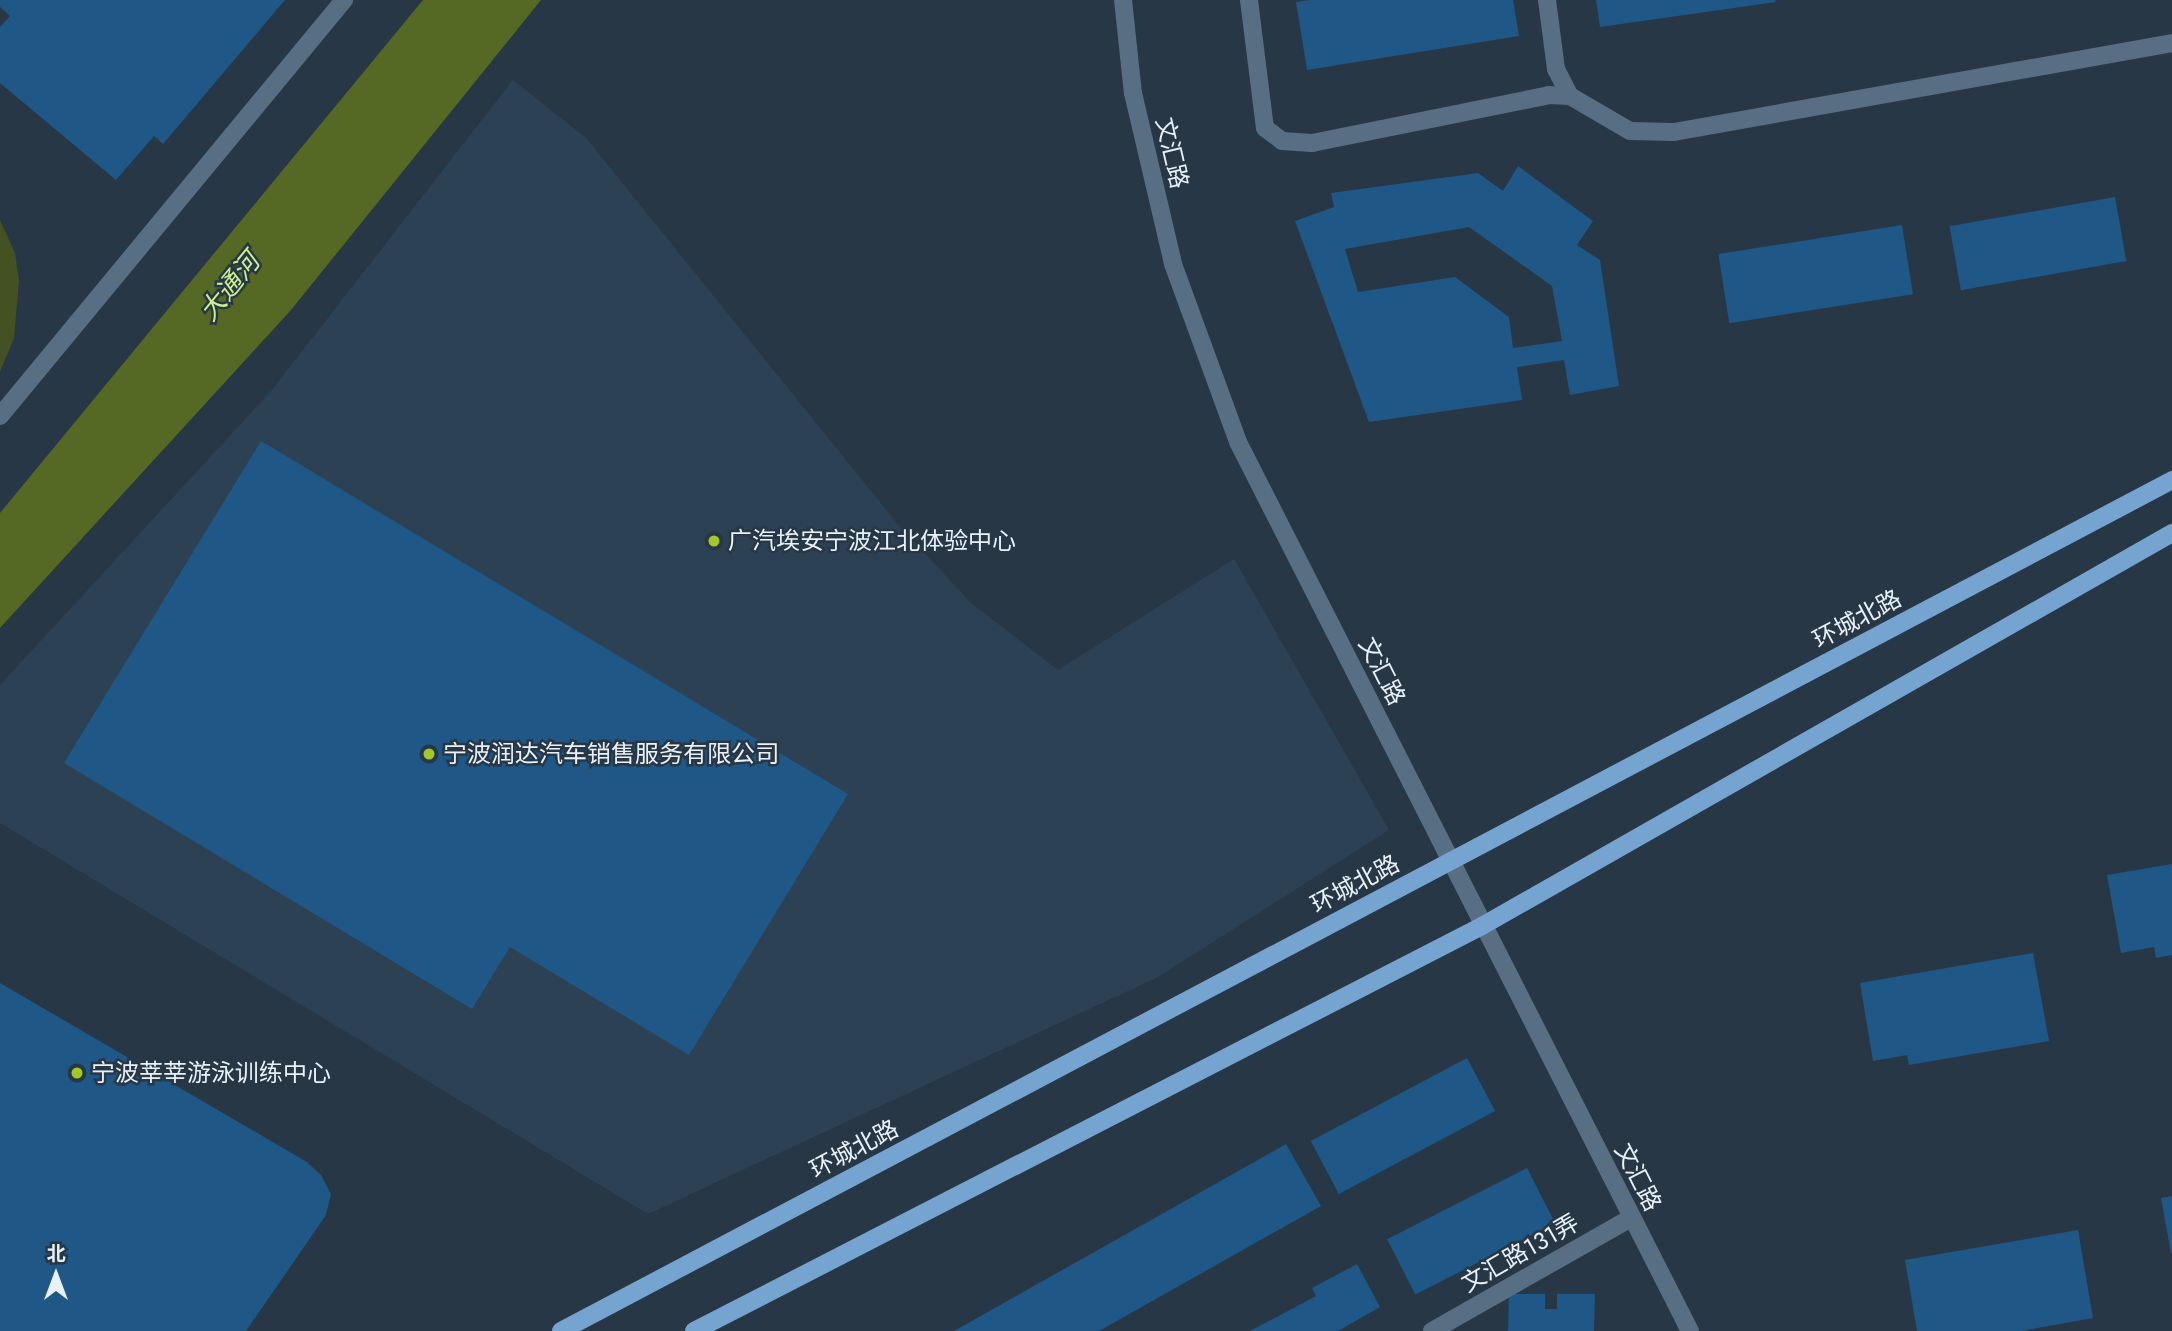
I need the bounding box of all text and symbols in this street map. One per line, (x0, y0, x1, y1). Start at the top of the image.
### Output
street label: 文汇路 (1150, 115, 1194, 191)
water label: 大通河 (193, 247, 267, 327)
place label: 广汽埃安宁波江北体验中心 (728, 527, 1016, 555)
marker: 广汽埃安宁波江北体验中心 (706, 533, 722, 549)
street label: 环城北路 (1808, 584, 1906, 654)
street label: 文汇路 (1353, 632, 1411, 710)
place label: 宁波润达汽车销售服务有限公司 (443, 740, 779, 768)
marker: 宁波润达汽车销售服务有限公司 (421, 746, 437, 762)
street label: 环城北路 (1306, 849, 1404, 919)
place label: 宁波莘莘游泳训练中心 (91, 1059, 331, 1087)
marker: 宁波莘莘游泳训练中心 (69, 1065, 85, 1081)
street label: 环城北路 (805, 1114, 903, 1184)
street label: 文汇路 (1609, 1138, 1667, 1216)
street label: 文汇路131弄 (1456, 1208, 1584, 1298)
north arrow (21, 1240, 91, 1310)
text: 北 (46, 1240, 66, 1267)

